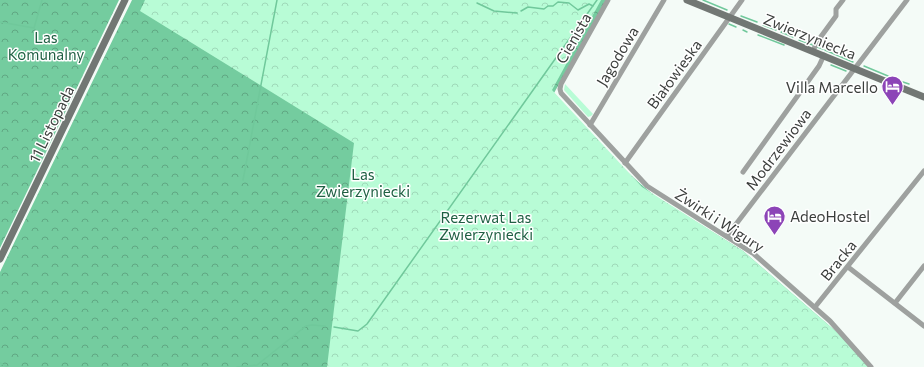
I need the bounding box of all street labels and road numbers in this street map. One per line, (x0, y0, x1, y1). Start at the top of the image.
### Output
street label: Zwierzyniecka (761, 9, 859, 63)
street label: Cienista (551, 10, 595, 66)
street label: Jagodowa (592, 23, 642, 89)
street label: Białowieska (643, 36, 705, 112)
street label: 11 Listopada (25, 83, 77, 165)
street label: Modrzewiowa (742, 105, 814, 193)
street label: Żwirki i Wigury (672, 185, 768, 256)
street label: Bracka (816, 236, 860, 284)

